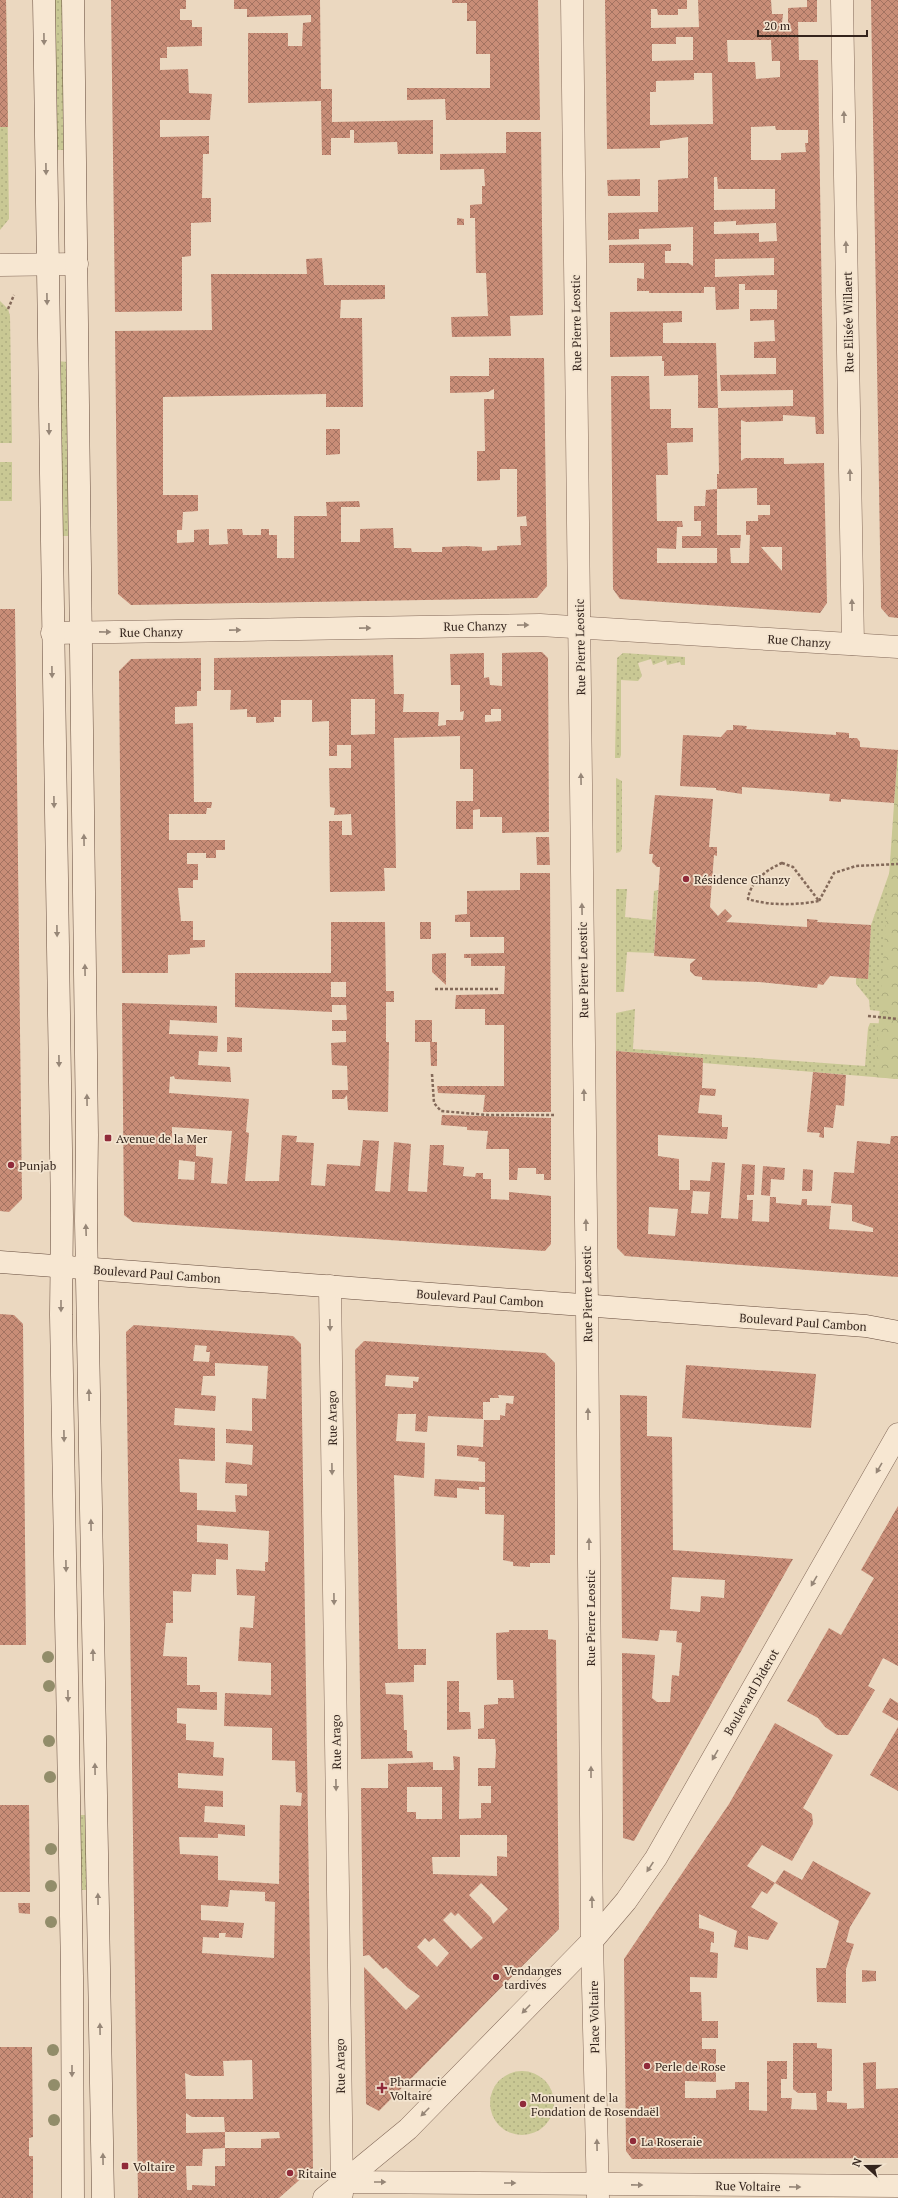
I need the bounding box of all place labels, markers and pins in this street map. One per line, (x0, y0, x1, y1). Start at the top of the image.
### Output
place label: Résidence Chanzy (694, 872, 791, 887)
marker: Résidence Chanzy (681, 874, 691, 884)
place label: Avenue de la Mer (116, 1131, 208, 1146)
marker: Avenue de la Mer (103, 1133, 113, 1143)
place label: Punjab (19, 1158, 57, 1173)
marker: Punjab (6, 1160, 16, 1170)
place label: Vendanges tardives (504, 1963, 562, 1992)
marker: Vendanges tardives (491, 1972, 501, 1982)
place label: Perle de Rose (655, 2059, 726, 2074)
marker: Perle de Rose (642, 2061, 652, 2071)
place label: Pharmacie Voltaire (390, 2074, 447, 2103)
marker: Pharmacie Voltaire (377, 2083, 387, 2093)
place label: Monument de la Fondation de Rosendaël (531, 2090, 660, 2119)
marker: Monument de la Fondation de Rosendaël (518, 2099, 528, 2109)
place label: La Roseraie (641, 2134, 702, 2149)
marker: La Roseraie (628, 2136, 638, 2146)
place label: Voltaire (133, 2159, 175, 2174)
marker: Voltaire (120, 2161, 130, 2171)
place label: Ritaine (298, 2166, 337, 2181)
marker: Ritaine (285, 2168, 295, 2178)

